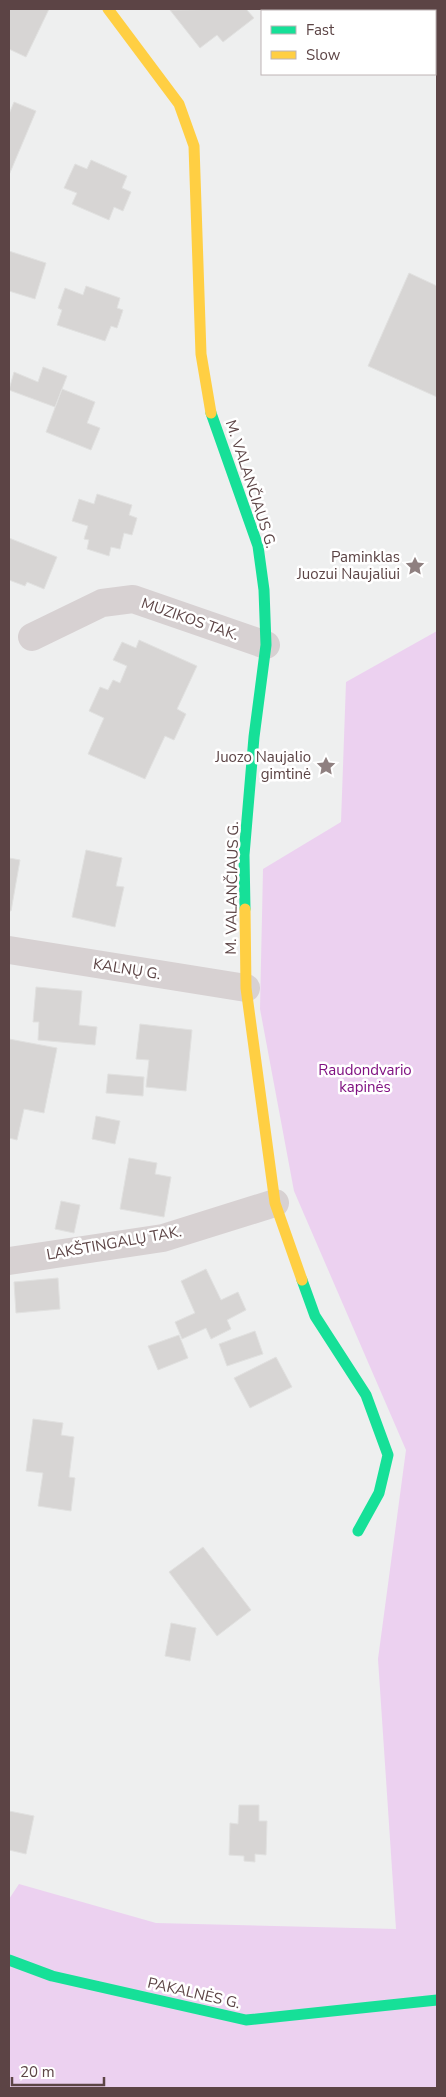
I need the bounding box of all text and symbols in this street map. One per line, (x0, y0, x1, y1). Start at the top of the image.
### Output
legend (261, 10, 436, 75)
text: Fast (306, 20, 335, 40)
text: Slow (306, 45, 341, 65)
street label: M. VALANČIAUS G. (221, 417, 282, 551)
place label: Paminklas Juozui Naujaliui (296, 547, 400, 584)
place icon: Paminklas Juozui Naujaliui (404, 555, 426, 577)
street label: MUZIKOS TAK. (139, 593, 241, 645)
place label: Juozo Naujalio gimtinė (214, 747, 311, 784)
place icon: Juozo Naujalio gimtinė (315, 755, 337, 777)
street label: M. VALANČIAUS G. (220, 821, 243, 955)
street label: KALNŲ G. (92, 954, 162, 984)
park label: Raudondvario kapinės (318, 1060, 412, 1097)
street label: LAKŠTINGALŲ TAK. (45, 1220, 183, 1265)
street label: PAKALNĖS G. (146, 1973, 242, 2013)
scale bar (12, 2054, 105, 2086)
text: 20 m (20, 2062, 55, 2082)

